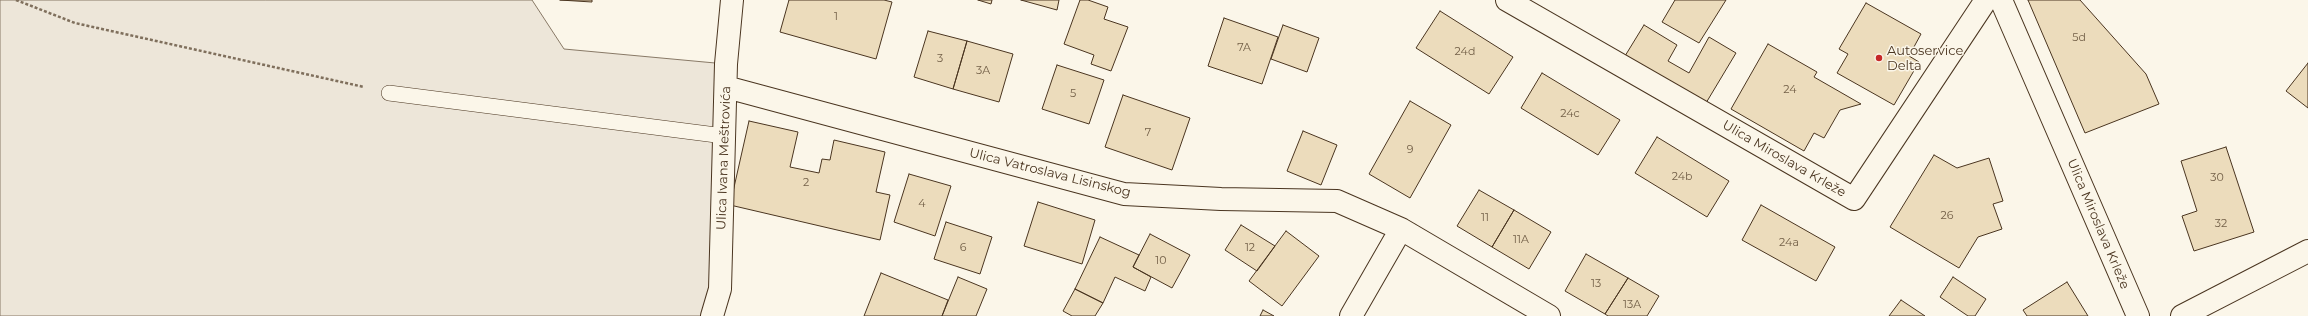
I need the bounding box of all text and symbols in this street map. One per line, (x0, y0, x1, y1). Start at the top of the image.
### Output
house number: 1 (834, 10, 838, 24)
house number: 5d (2072, 31, 2086, 45)
house number: 7A (1237, 41, 1251, 55)
place label: Autoservice Delta (1887, 43, 1963, 74)
house number: 24d (1455, 45, 1475, 59)
house number: 3 (937, 52, 943, 66)
marker: Autoservice Delta (1874, 53, 1884, 63)
house number: 3A (976, 64, 990, 78)
house number: 24 (1783, 83, 1797, 97)
street label: Ulica Ivana Meštrovića (714, 86, 734, 230)
house number: 5 (1070, 87, 1076, 101)
house number: 24c (1560, 107, 1580, 121)
street label: Ulica Miroslava Krleže (1720, 117, 1848, 201)
house number: 7 (1145, 126, 1151, 140)
house number: 9 (1407, 143, 1413, 157)
street label: Ulica Vatroslava Lisinskog (968, 145, 1132, 201)
street label: Ulica Miroslava Krleže (2063, 157, 2133, 291)
house number: 24b (1672, 170, 1692, 184)
house number: 30 (2210, 171, 2224, 185)
house number: 2 (803, 176, 809, 190)
house number: 4 (918, 197, 926, 211)
house number: 26 (1941, 209, 1953, 223)
house number: 11 (1481, 211, 1489, 225)
house number: 32 (2215, 217, 2227, 231)
house number: 11A (1513, 233, 1529, 247)
house number: 24a (1779, 236, 1799, 250)
house number: 6 (960, 241, 966, 255)
house number: 12 (1245, 241, 1255, 255)
house number: 10 (1155, 254, 1167, 268)
house number: 13 (1591, 277, 1601, 291)
house number: 13A (1623, 298, 1641, 312)

